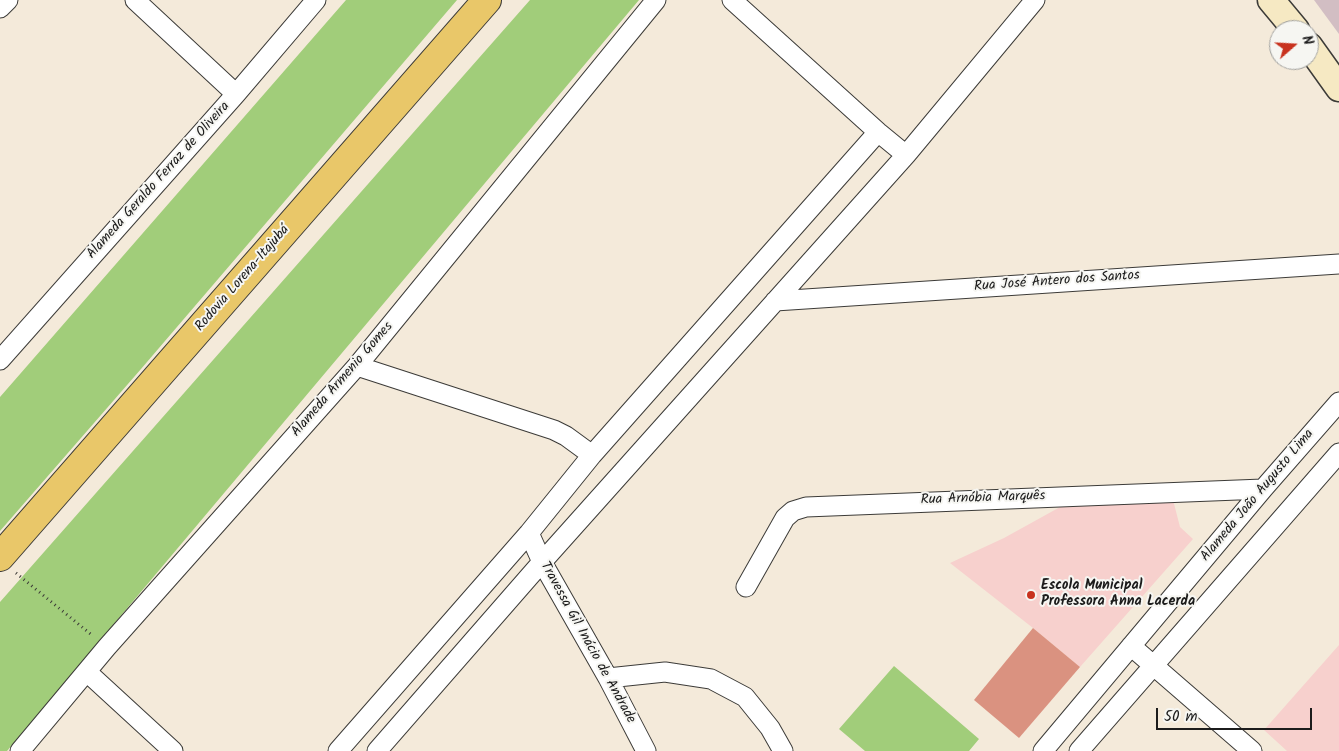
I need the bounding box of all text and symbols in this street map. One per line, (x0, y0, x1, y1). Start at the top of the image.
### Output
north arrow (1269, 20, 1319, 70)
text: N (1295, 33, 1319, 48)
street label: Alameda Geraldo Ferraz de Oliveira (84, 99, 234, 263)
street label: Rodovia Lorena-Itajubá (192, 222, 294, 336)
street label: Rua José Antero dos Santos (974, 268, 1140, 296)
street label: Alameda Armenio Gomes (289, 319, 397, 441)
street label: Alameda João Augusto Lima (1198, 427, 1318, 565)
street label: Rua Arnóbia Marquês (920, 488, 1046, 510)
street label: Travessa Gil Inácio de Andrade (535, 559, 639, 727)
place label: Escola Municipal Professora Anna Lacerda (1041, 579, 1195, 612)
marker: Escola Municipal Professora Anna Lacerda (1025, 589, 1037, 601)
scale bar (1159, 698, 1315, 730)
text: 50 m (1164, 705, 1198, 729)

